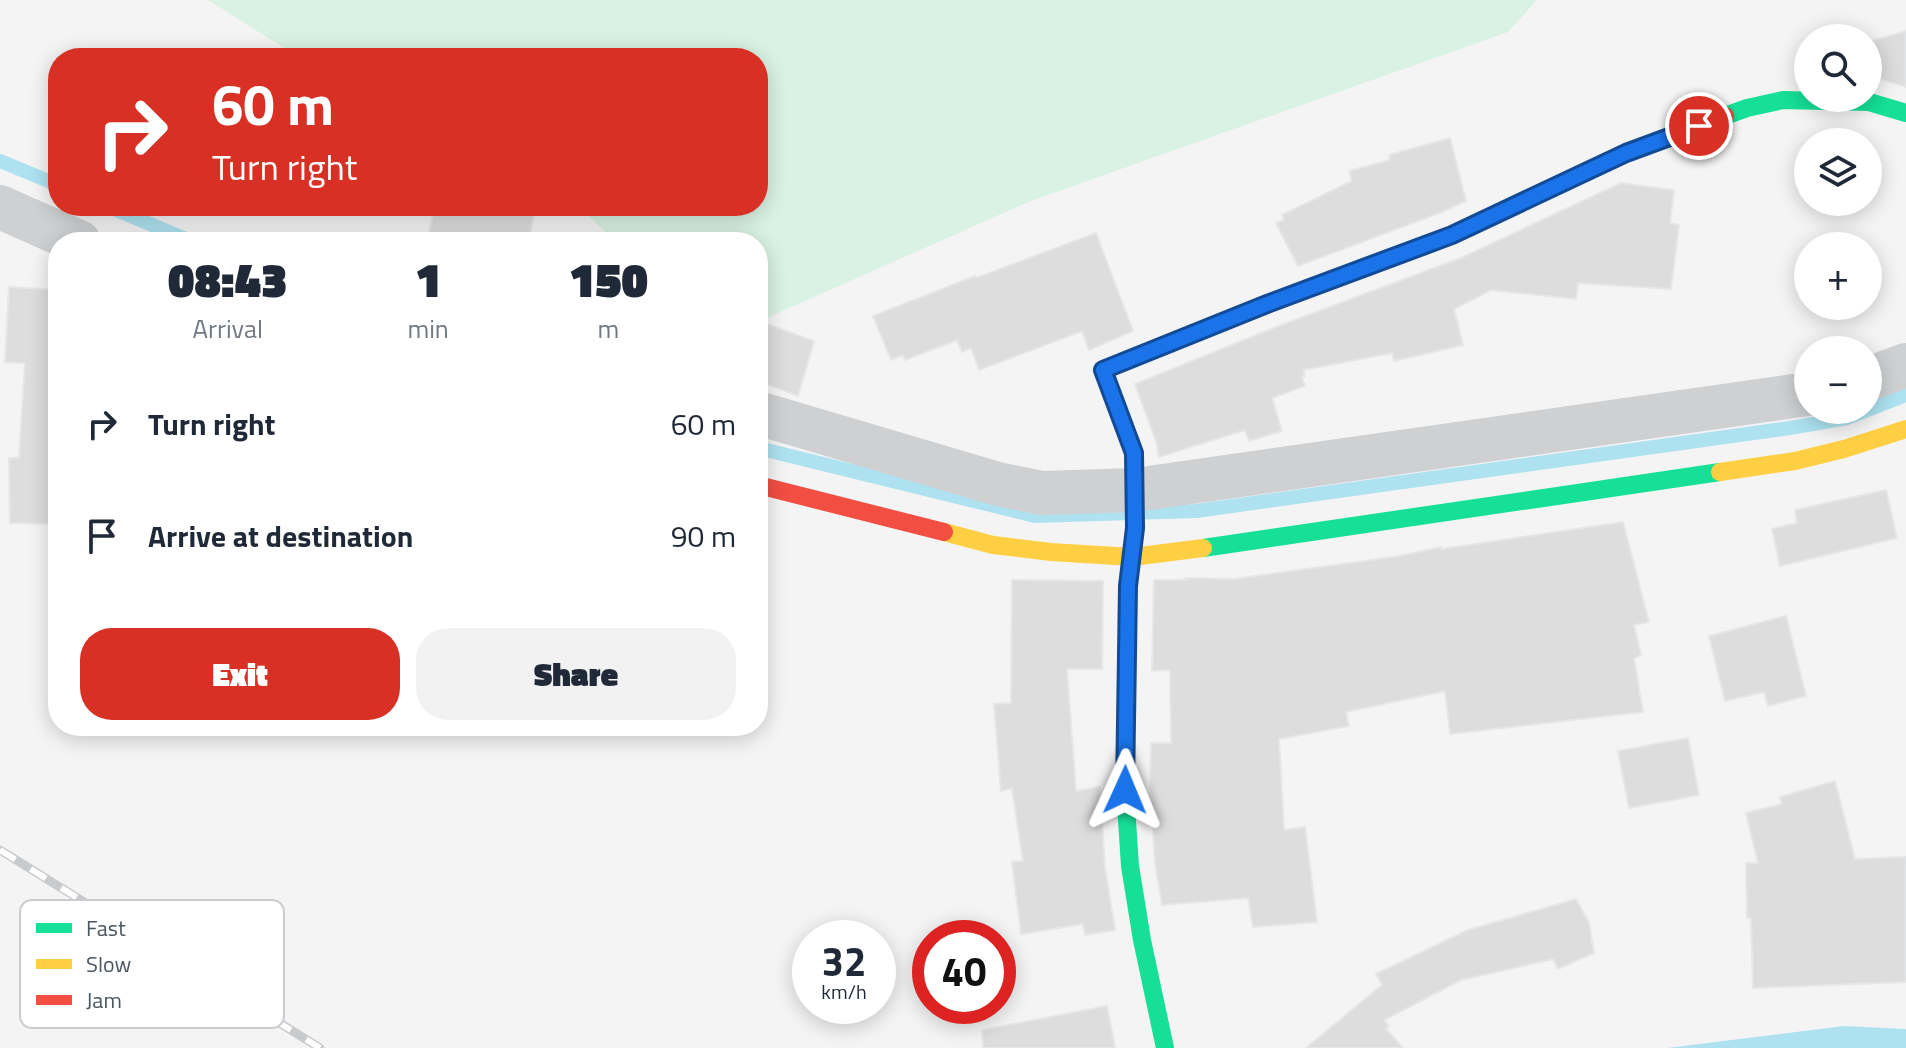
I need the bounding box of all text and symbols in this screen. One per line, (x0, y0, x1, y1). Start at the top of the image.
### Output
map controls (1794, 24, 1882, 424)
button: search (1794, 24, 1882, 112)
text: 60 m (212, 62, 334, 147)
icon: right (80, 80, 184, 184)
pin (1665, 92, 1733, 160)
icon: arrive (1677, 104, 1721, 148)
button: layers (1794, 128, 1882, 216)
text: Turn right (212, 139, 357, 194)
button: + (1794, 232, 1882, 320)
text: 08:43 (168, 243, 287, 316)
text: 1 (415, 243, 441, 316)
text: 150 (569, 243, 648, 316)
text: Arrival (192, 309, 263, 348)
text: min (407, 309, 449, 348)
text: m (598, 309, 619, 348)
button: − (1794, 336, 1882, 424)
text: Turn right (148, 401, 276, 447)
text: 60 m (671, 401, 736, 447)
icon: right (80, 402, 124, 446)
text: Arrive at destination (148, 513, 413, 559)
text: 90 m (671, 513, 736, 559)
icon: arrive (80, 514, 124, 558)
button: Exit (80, 628, 400, 720)
button: Share (416, 628, 736, 720)
position arrow (1083, 748, 1167, 832)
legend (20, 900, 284, 1028)
text: Fast (86, 911, 126, 945)
speed limit sign: 40 (912, 920, 1016, 1024)
text: 32 (822, 931, 866, 992)
text: Slow (86, 947, 132, 981)
text: km/h (821, 976, 867, 1007)
text: Jam (86, 983, 122, 1017)

